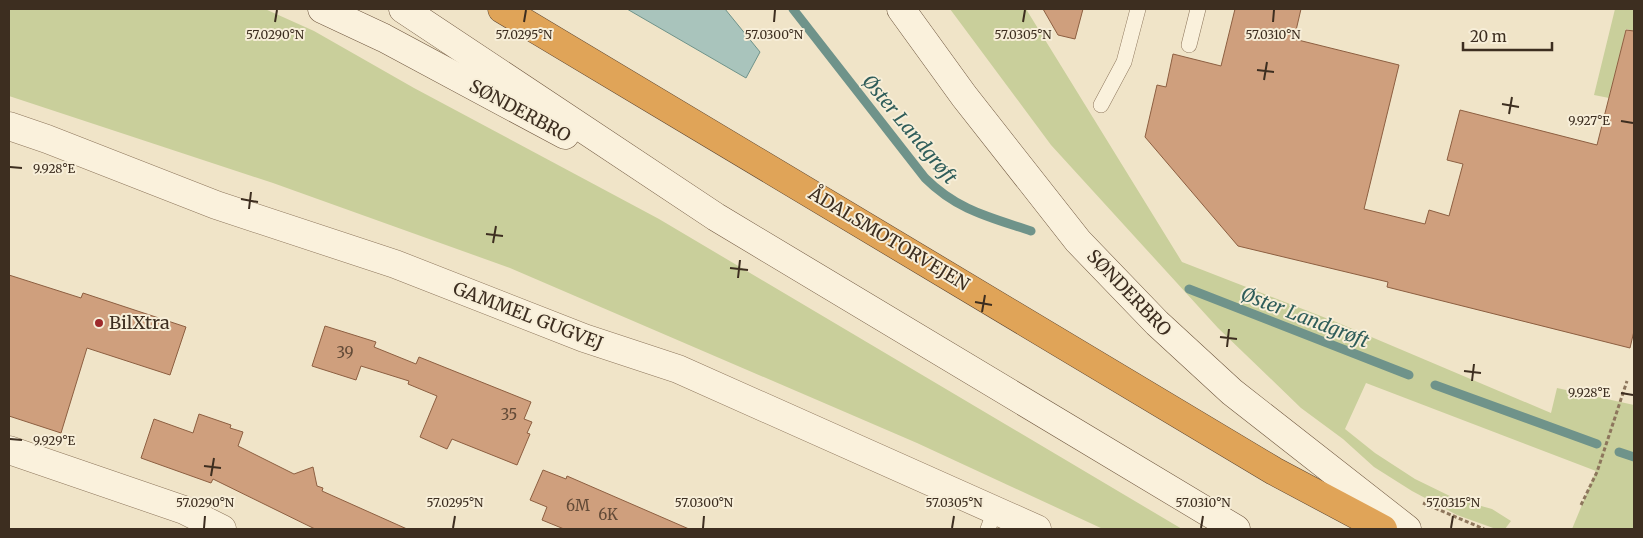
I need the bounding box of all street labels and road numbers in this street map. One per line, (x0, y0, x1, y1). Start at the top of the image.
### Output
street label: SØNDERBRO (465, 74, 575, 147)
street label: ÅDALSMOTORVEJEN (804, 181, 974, 296)
street label: SØNDERBRO (1082, 244, 1176, 341)
street label: GAMMEL GUGVEJ (450, 276, 607, 355)

